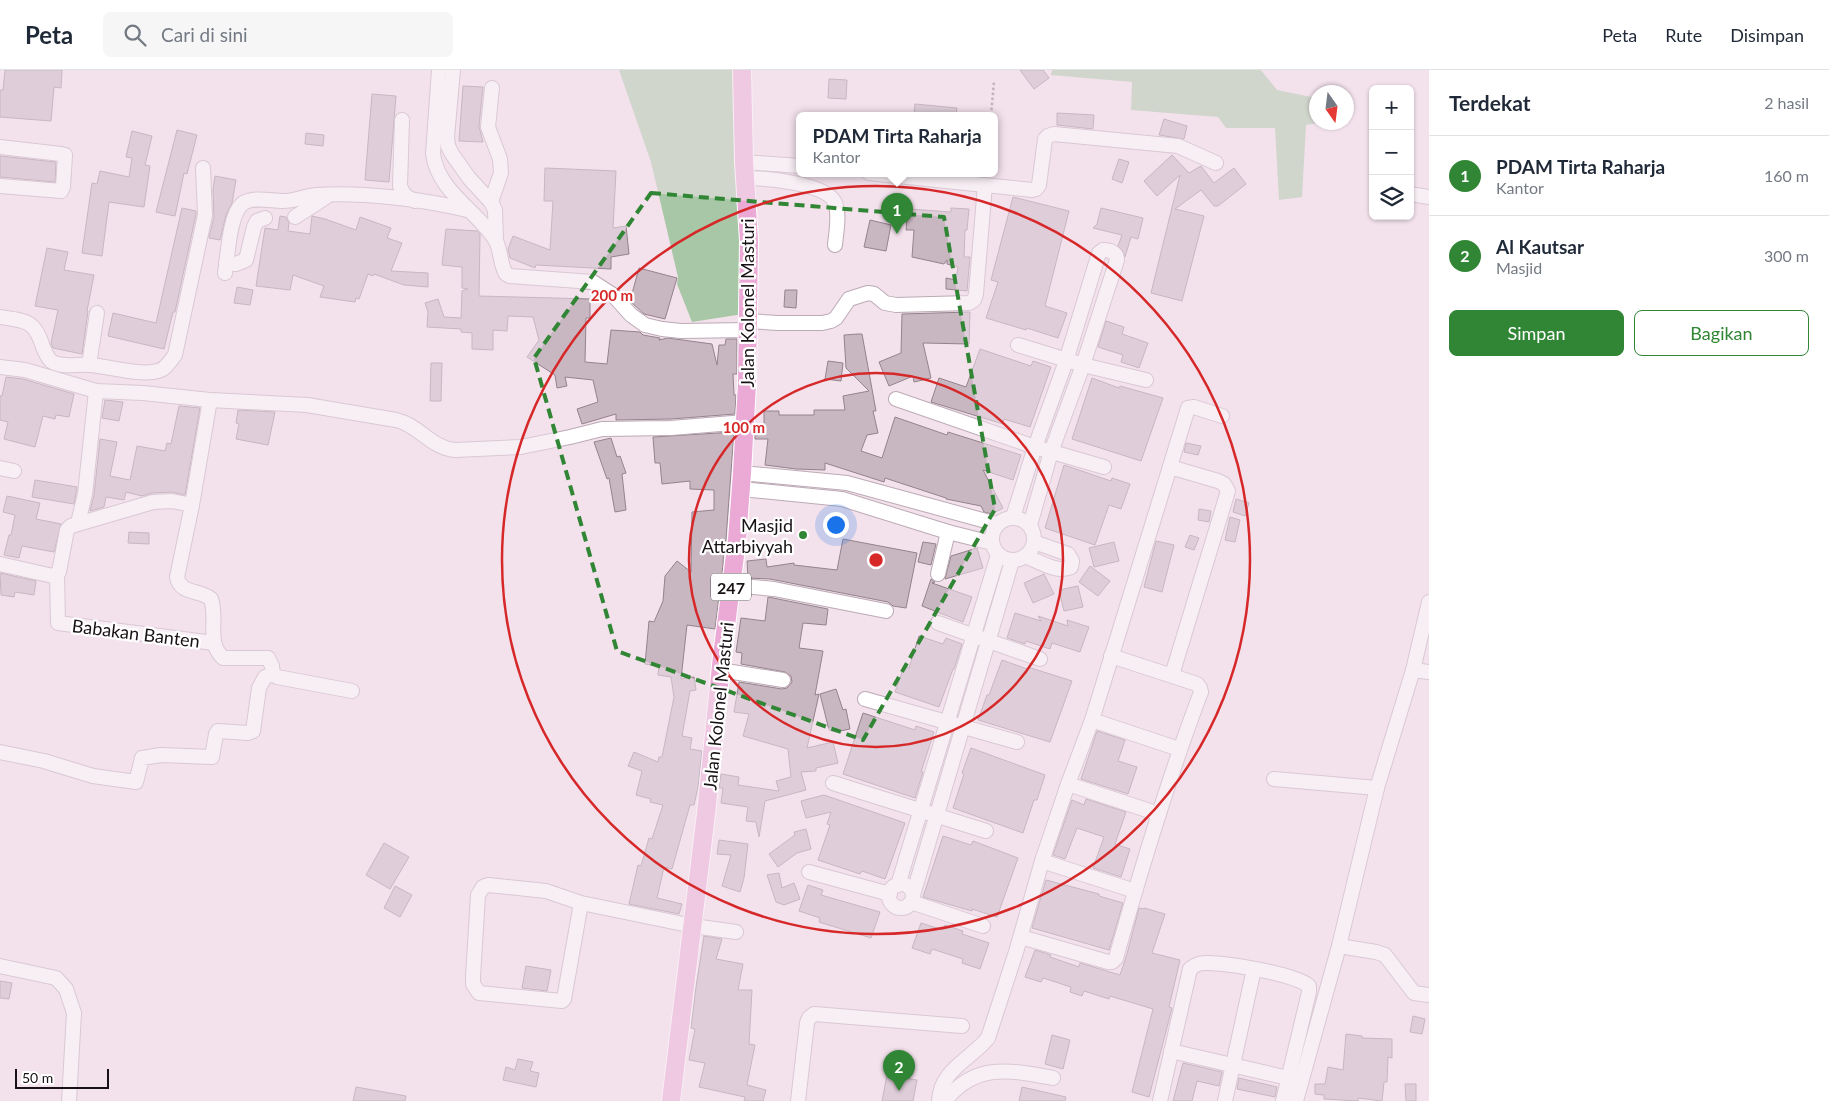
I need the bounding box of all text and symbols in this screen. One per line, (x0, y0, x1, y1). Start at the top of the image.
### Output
search box (103, 12, 453, 57)
text: Peta (25, 20, 73, 49)
icon: search (121, 21, 149, 49)
text: Cari di sini (161, 23, 248, 46)
text: Peta (1602, 24, 1637, 46)
text: Rute (1665, 24, 1702, 46)
text: Disimpan (1730, 24, 1804, 46)
north arrow (1309, 85, 1354, 130)
map controls (1369, 85, 1414, 220)
button: + (1369, 85, 1414, 130)
text: Terdekat (1449, 90, 1531, 115)
text: 2 hasil (1764, 93, 1809, 112)
popup (796, 112, 998, 177)
text: PDAM Tirta Raharja (812, 124, 982, 147)
button: − (1369, 130, 1414, 175)
text: Kantor (812, 147, 860, 166)
text: PDAM Tirta Raharja (1496, 155, 1665, 178)
text: 1 (1460, 166, 1470, 185)
text: 160 m (1764, 166, 1809, 185)
button: layers (1369, 175, 1414, 220)
text: Kantor (1496, 178, 1544, 197)
pin: 1 (881, 193, 913, 234)
street label: Jalan Kolonel Masturi (736, 219, 758, 387)
text: Al Kautsar (1496, 235, 1584, 258)
text: 2 (1460, 246, 1470, 265)
text: 300 m (1764, 246, 1809, 265)
text: Masjid (1496, 258, 1542, 277)
text: 200 m (591, 286, 633, 304)
button: Simpan (1449, 310, 1624, 356)
button: Bagikan (1634, 310, 1809, 356)
text: 100 m (723, 418, 765, 436)
your location (823, 512, 849, 538)
place label: Masjid Attarbiyyah (702, 514, 793, 557)
marker: Masjid Attarbiyyah (797, 529, 809, 541)
centre of rings (867, 551, 885, 569)
road number: 247 (711, 574, 751, 600)
street label: Babakan Banten (71, 614, 201, 652)
street label: Jalan Kolonel Masturi (698, 621, 738, 791)
pin: 2 (883, 1050, 915, 1091)
scale bar (15, 1066, 109, 1089)
text: 50 m (22, 1069, 53, 1086)

